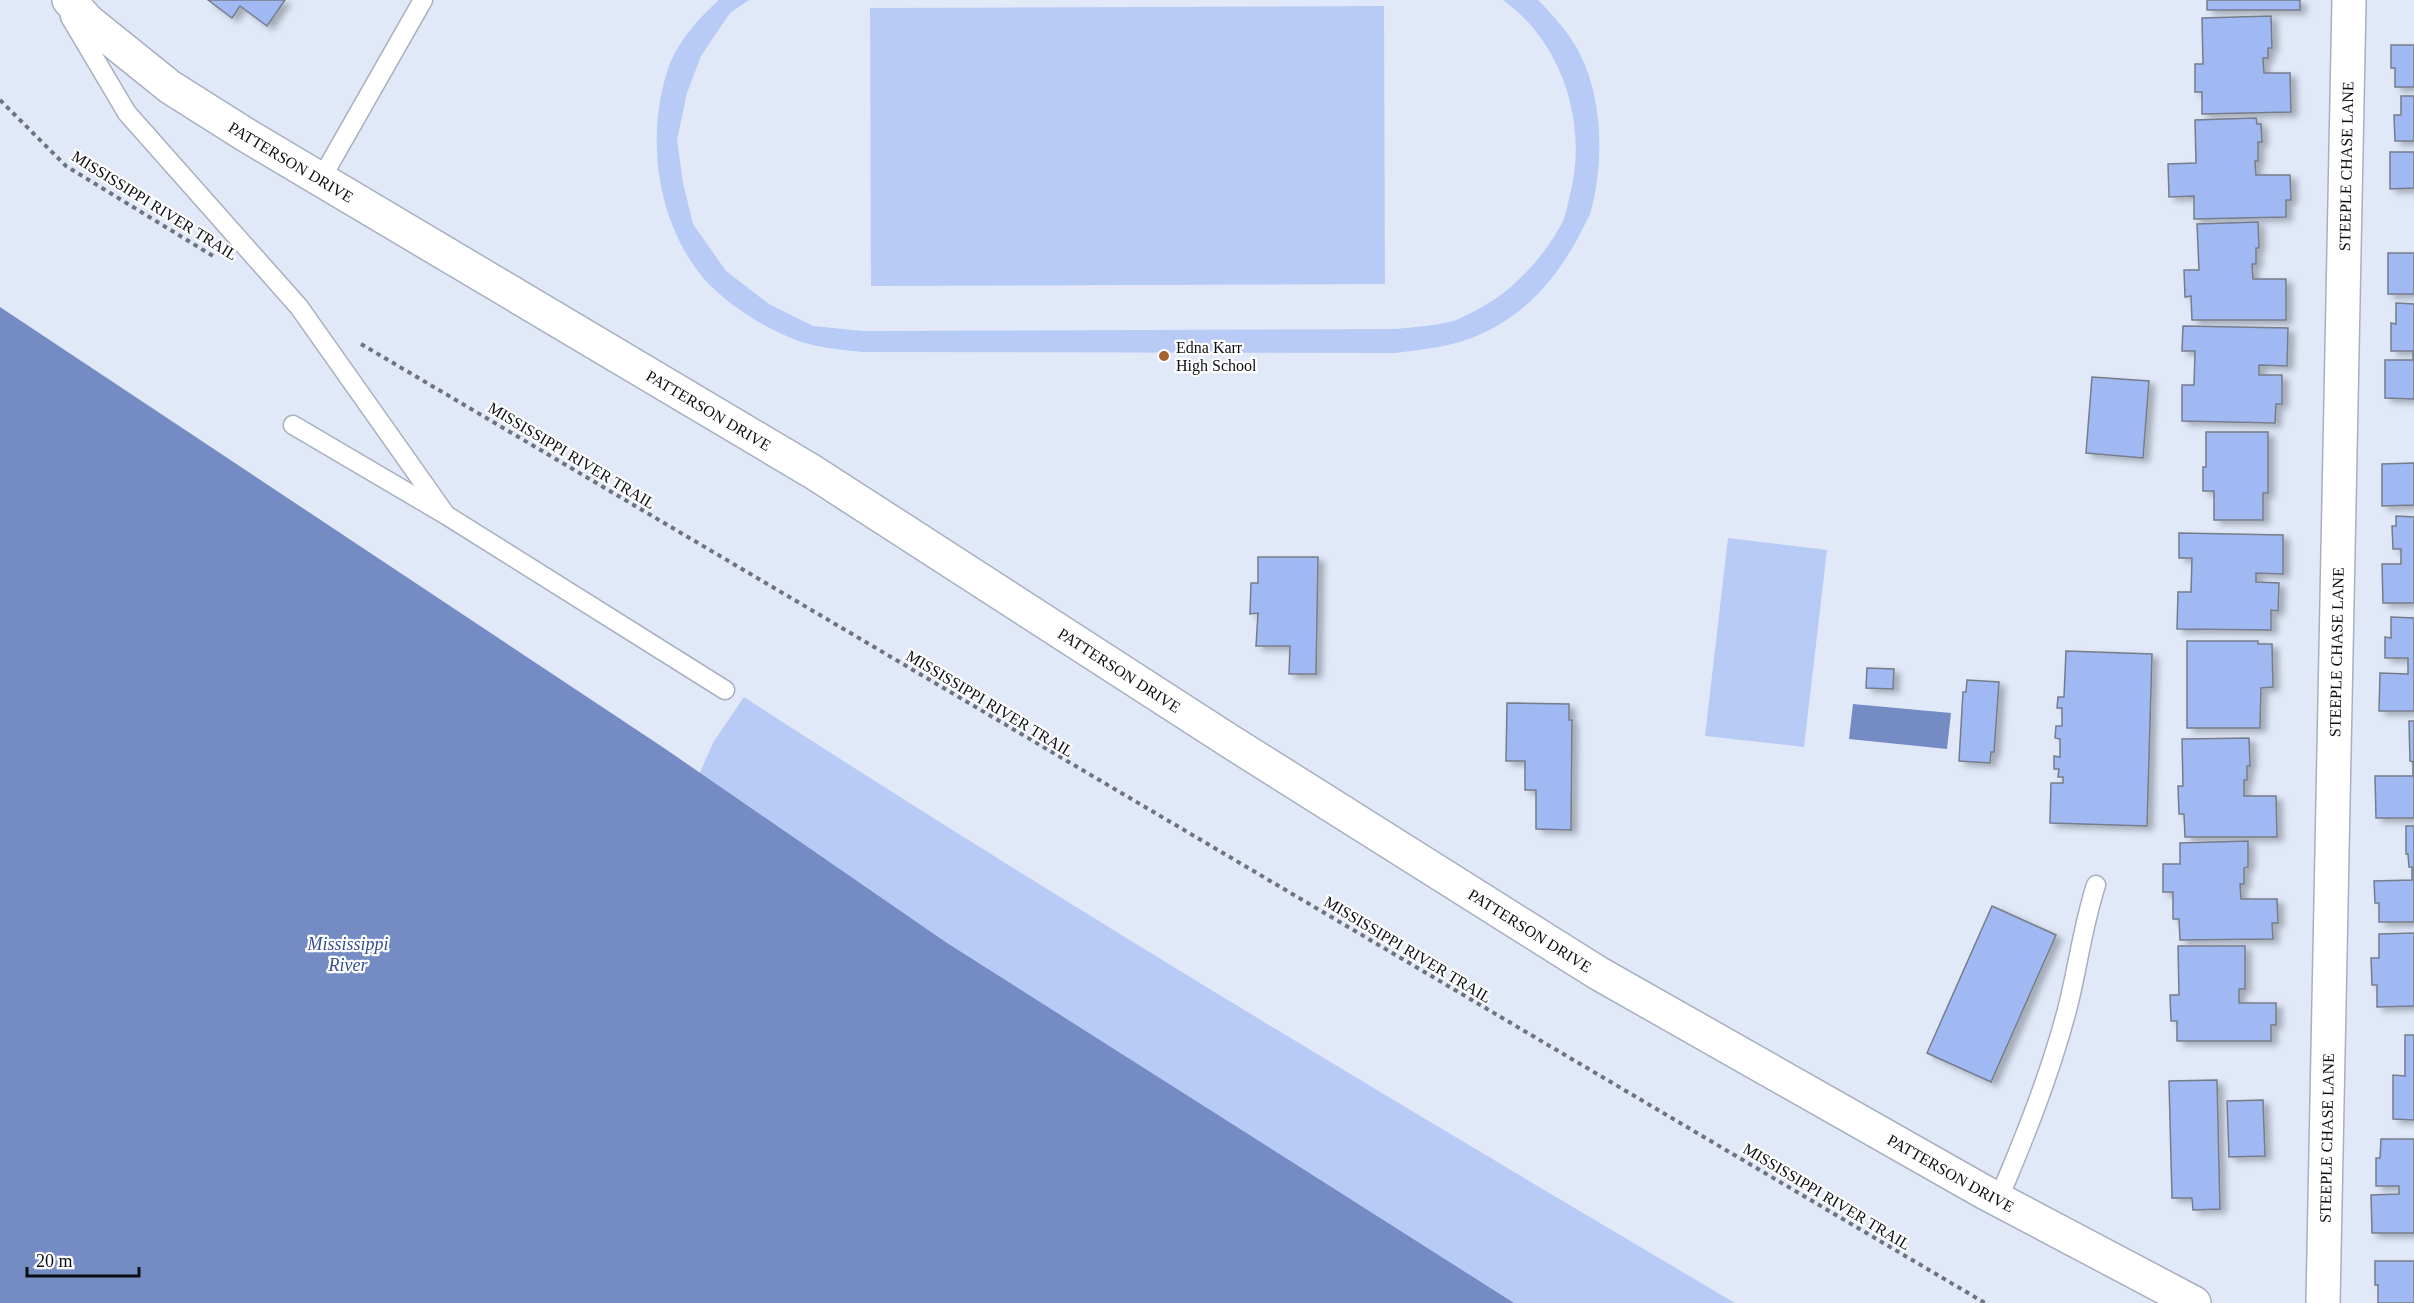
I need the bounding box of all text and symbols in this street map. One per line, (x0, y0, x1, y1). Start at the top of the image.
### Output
street label: STEEPLE CHASE LANE (2336, 81, 2356, 251)
street label: PATTERSON DRIVE (226, 118, 356, 206)
street label: MISSISSIPPI RIVER TRAIL (69, 147, 241, 263)
place label: Edna Karr High School (1176, 339, 1257, 375)
marker: Edna Karr High School (1157, 349, 1171, 363)
street label: PATTERSON DRIVE (643, 367, 774, 454)
street label: MISSISSIPPI RIVER TRAIL (485, 399, 658, 512)
street label: STEEPLE CHASE LANE (2326, 567, 2347, 737)
street label: PATTERSON DRIVE (1055, 625, 1184, 716)
street label: MISSISSIPPI RIVER TRAIL (903, 647, 1076, 760)
street label: PATTERSON DRIVE (1465, 886, 1594, 976)
street label: MISSISSIPPI RIVER TRAIL (1321, 893, 1494, 1006)
water label: Mississippi River (306, 934, 389, 975)
street label: STEEPLE CHASE LANE (2317, 1053, 2337, 1223)
street label: PATTERSON DRIVE (1885, 1131, 2017, 1215)
street label: MISSISSIPPI RIVER TRAIL (1740, 1140, 1913, 1253)
scale bar (27, 1240, 140, 1278)
text: 20 m (36, 1251, 73, 1271)

